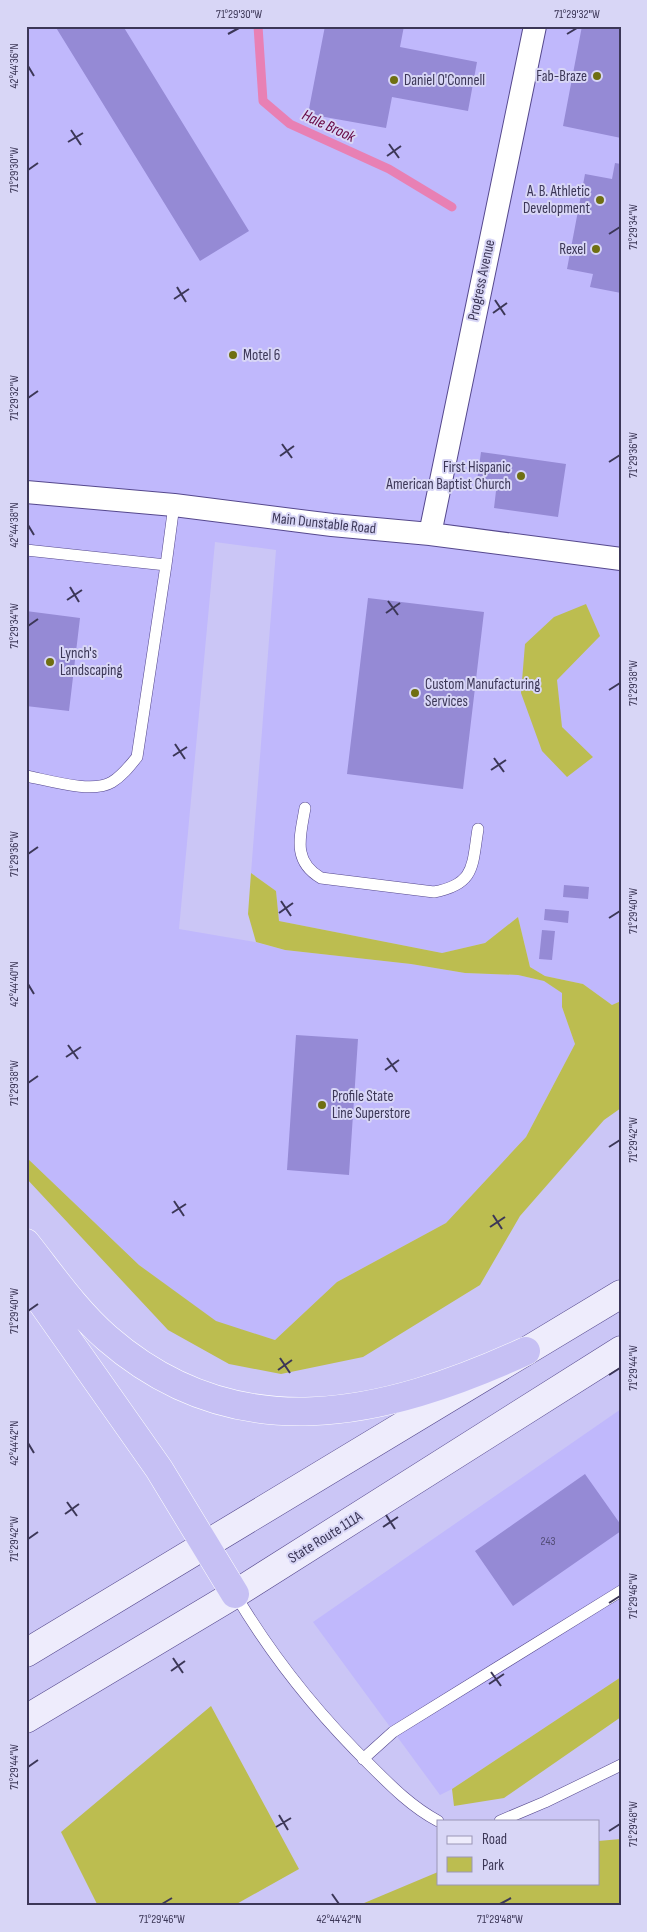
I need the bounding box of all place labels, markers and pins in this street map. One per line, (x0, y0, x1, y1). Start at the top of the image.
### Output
place label: Fab-Braze (536, 67, 587, 86)
marker: Fab-Braze (591, 70, 603, 82)
place label: Daniel O'Connell (404, 71, 485, 90)
marker: Daniel O'Connell (388, 74, 400, 86)
place label: A. B. Athletic Development (523, 182, 590, 218)
marker: A. B. Athletic Development (594, 194, 606, 206)
place label: Rexel (559, 240, 586, 259)
marker: Rexel (590, 243, 602, 255)
place label: Motel 6 (243, 346, 280, 365)
marker: Motel 6 (227, 349, 239, 361)
place label: First Hispanic American Baptist Church (385, 458, 511, 494)
marker: First Hispanic American Baptist Church (515, 470, 527, 482)
place label: Lynch's Landscaping (60, 644, 122, 680)
marker: Lynch's Landscaping (44, 656, 56, 668)
place label: Custom Manufacturing Services (425, 675, 540, 711)
marker: Custom Manufacturing Services (409, 687, 421, 699)
place label: Profile State Line Superstore (332, 1087, 410, 1123)
marker: Profile State Line Superstore (316, 1099, 328, 1111)

